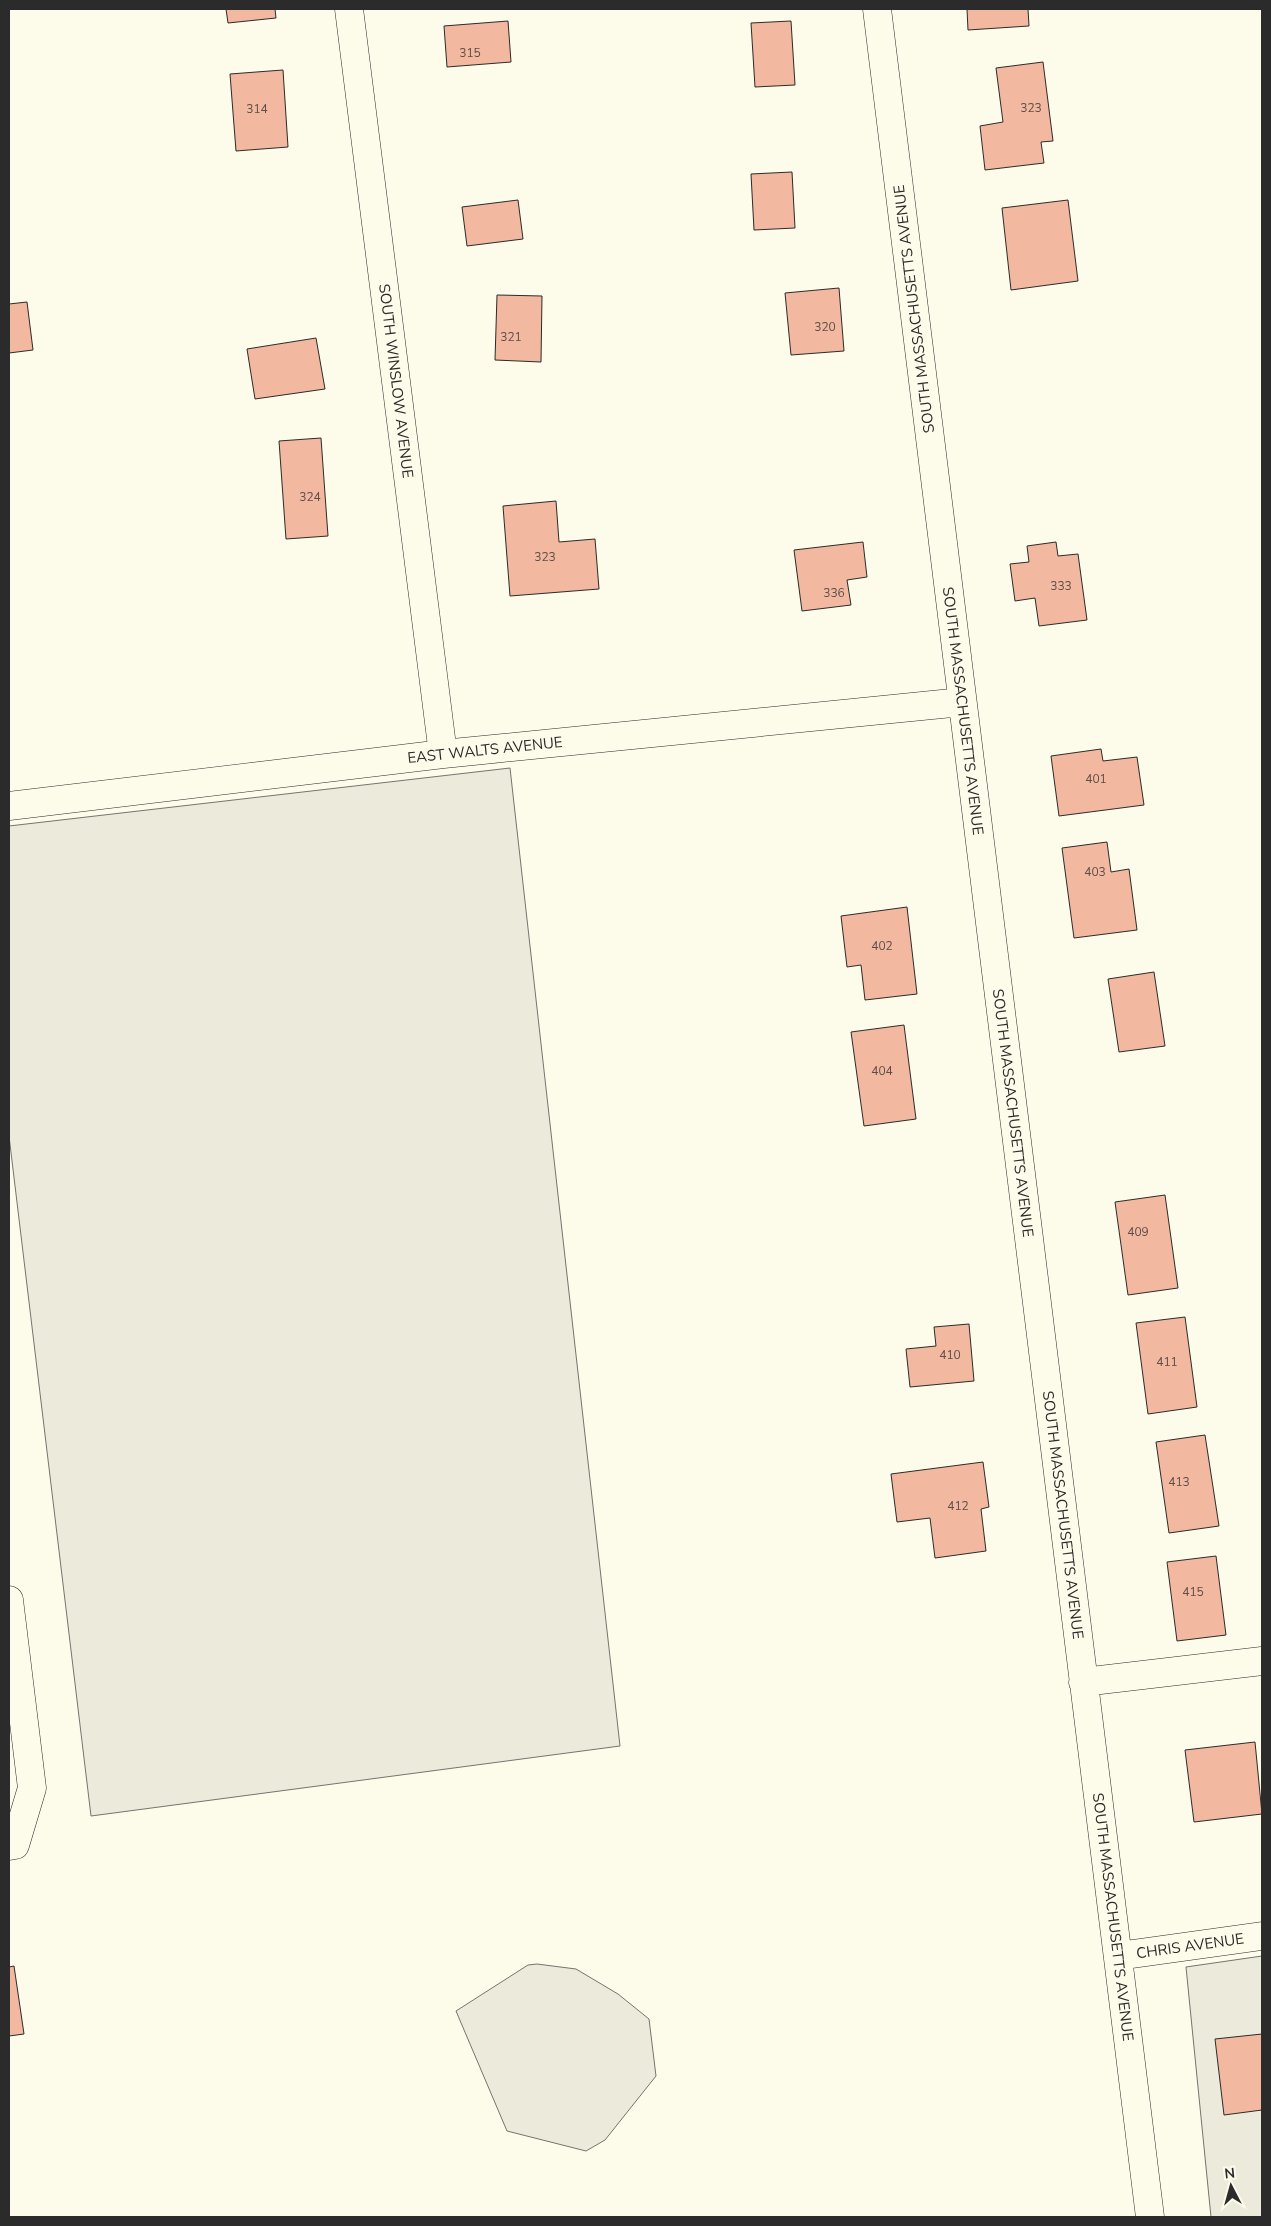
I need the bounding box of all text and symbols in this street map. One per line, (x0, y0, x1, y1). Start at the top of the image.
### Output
house number: 315 (459, 45, 481, 61)
house number: 323 (1020, 100, 1042, 116)
house number: 314 (246, 101, 268, 117)
street label: SOUTH MASSACHUSETTS AVENUE (889, 184, 939, 434)
street label: SOUTH WINSLOW AVENUE (374, 283, 418, 479)
house number: 320 (814, 319, 836, 335)
house number: 321 (500, 329, 522, 345)
house number: 324 (299, 489, 321, 505)
house number: 323 (534, 549, 556, 565)
house number: 333 (1050, 578, 1072, 594)
house number: 336 (823, 585, 845, 601)
street label: SOUTH MASSACHUSETTS AVENUE (938, 586, 988, 836)
street label: EAST WALTS AVENUE (406, 732, 564, 768)
house number: 401 (1085, 771, 1107, 787)
house number: 403 (1084, 864, 1106, 880)
house number: 402 (871, 938, 893, 954)
street label: SOUTH MASSACHUSETTS AVENUE (988, 988, 1038, 1238)
house number: 404 (871, 1063, 893, 1079)
house number: 409 (1127, 1224, 1149, 1240)
house number: 410 (939, 1347, 961, 1363)
house number: 411 (1156, 1354, 1178, 1370)
street label: SOUTH MASSACHUSETTS AVENUE (1038, 1390, 1088, 1640)
house number: 413 (1168, 1474, 1190, 1490)
house number: 412 (947, 1498, 969, 1514)
house number: 415 (1182, 1584, 1204, 1600)
street label: SOUTH MASSACHUSETTS AVENUE (1088, 1792, 1138, 2042)
street label: CHRIS AVENUE (1135, 1929, 1245, 1963)
north arrow (1206, 2161, 1256, 2211)
text: N (1223, 2164, 1236, 2184)

